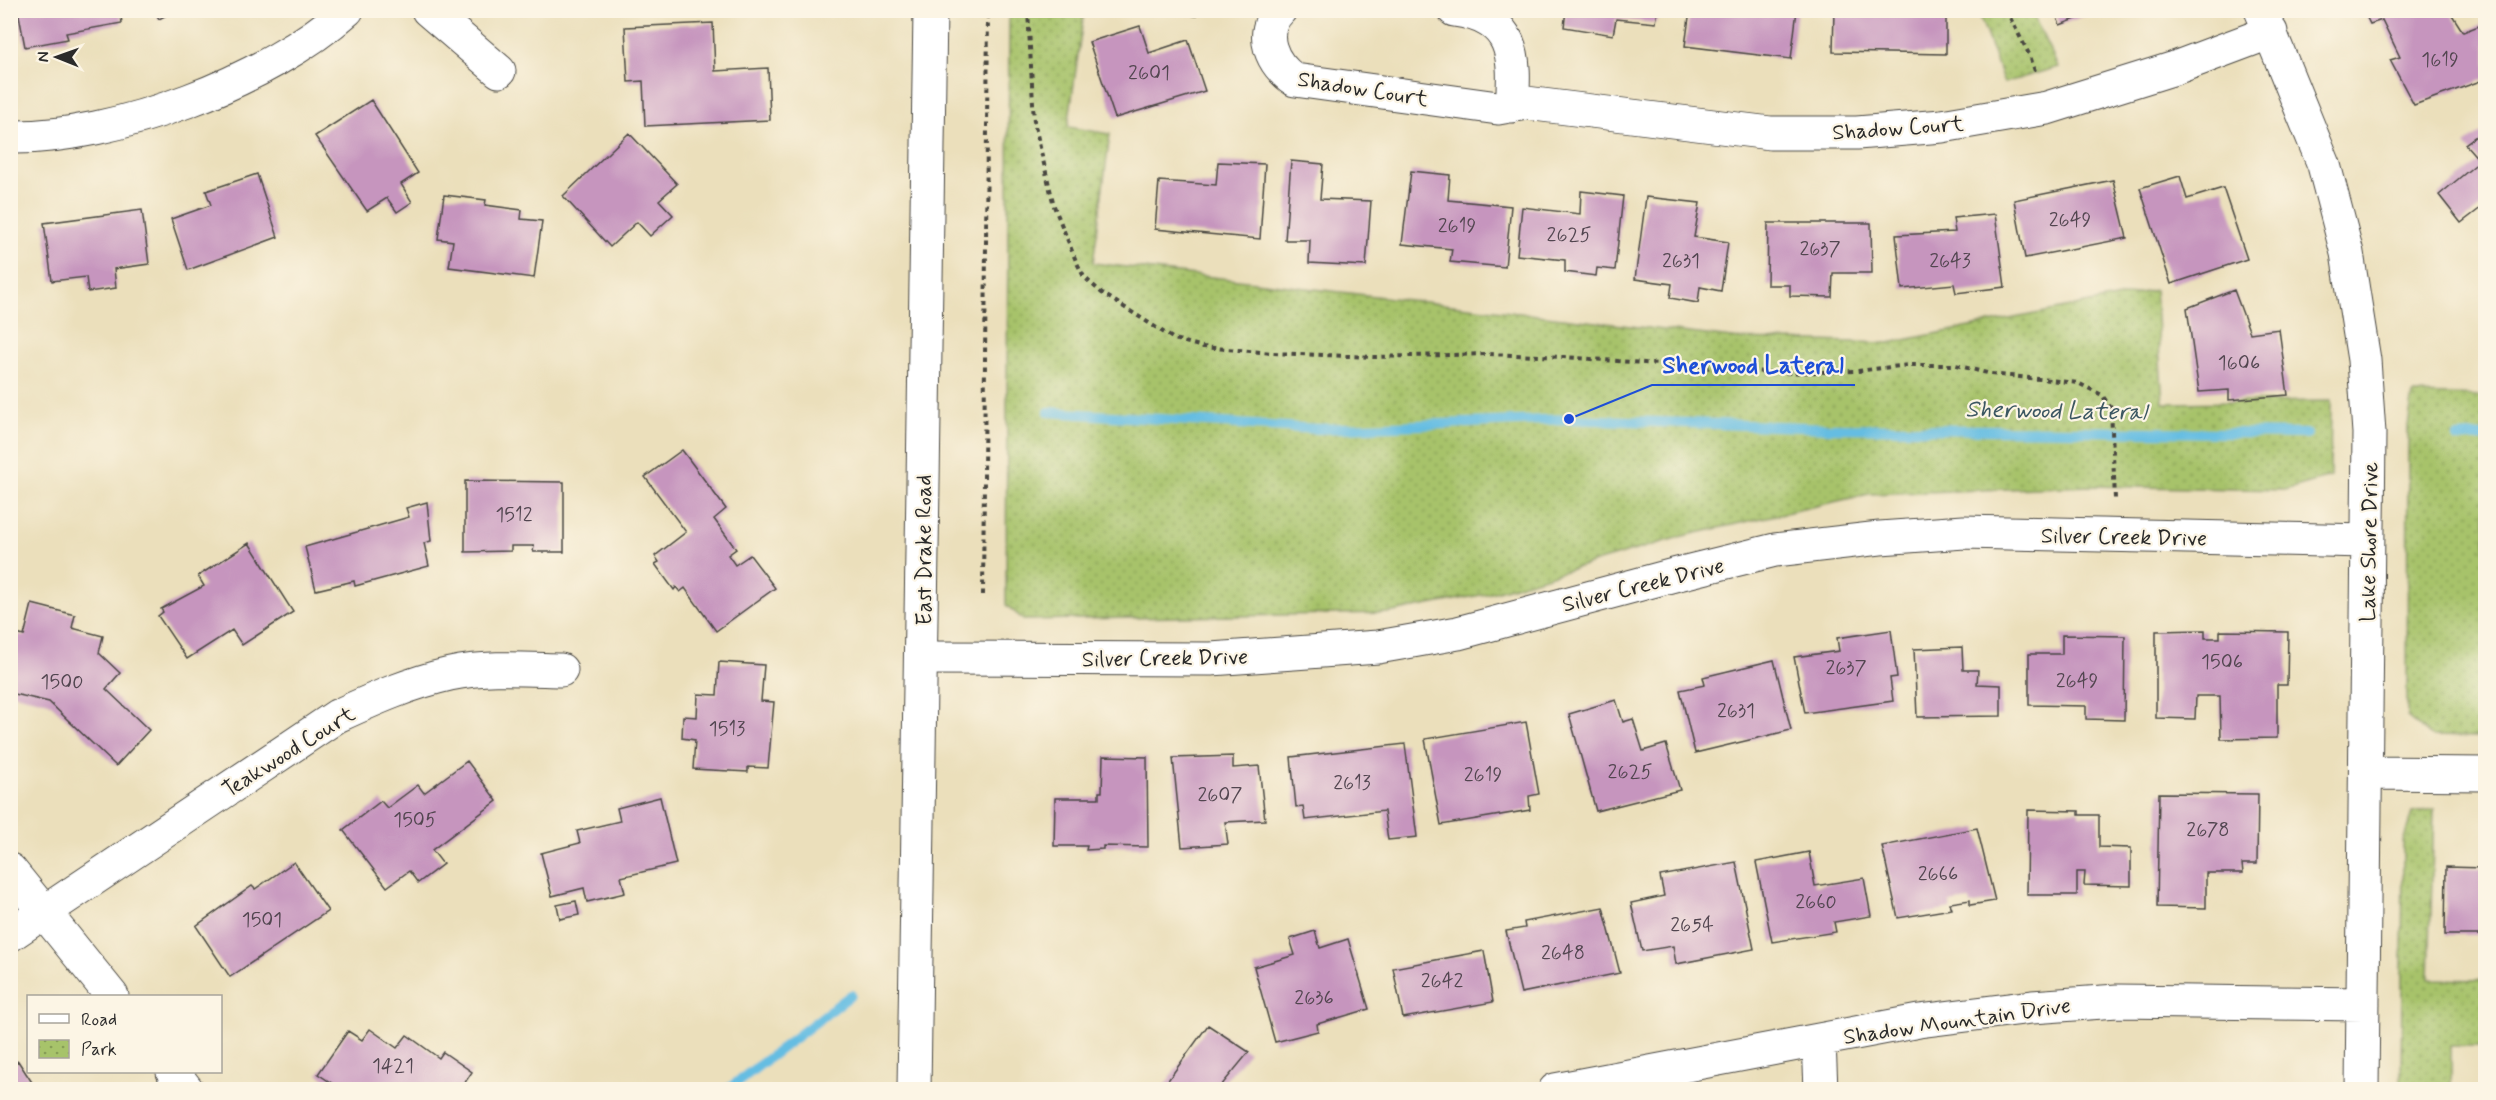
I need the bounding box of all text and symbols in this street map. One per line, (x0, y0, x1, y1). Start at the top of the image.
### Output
north arrow (27, 27, 87, 87)
house number: 1619 (2421, 47, 2459, 74)
text: N (33, 51, 54, 62)
house number: 2601 (1128, 60, 1170, 87)
street label: Shadow Court (1295, 66, 1430, 114)
street label: Shadow Court (1831, 110, 1965, 148)
house number: 2649 (2049, 207, 2091, 234)
house number: 2619 (1438, 213, 1476, 240)
house number: 2625 (1547, 222, 1591, 249)
house number: 2637 (1799, 236, 1841, 263)
house number: 2631 (1662, 248, 1700, 275)
house number: 2643 (1929, 248, 1971, 275)
callout: Sherwood Lateral (1652, 343, 1855, 385)
house number: 1606 (2218, 350, 2260, 377)
text: Sherwood Lateral (1662, 351, 1844, 382)
water label: Sherwood Lateral (1965, 394, 2150, 429)
street label: Lake Shore Drive (2355, 462, 2385, 622)
street label: East Drake Road (911, 475, 939, 625)
house number: 1512 (495, 502, 533, 529)
street label: Silver Creek Drive (2041, 523, 2207, 553)
street label: Silver Creek Drive (1560, 552, 1727, 620)
street label: Silver Creek Drive (1082, 644, 1248, 674)
house number: 1506 (2201, 649, 2243, 676)
house number: 2637 (1825, 655, 1867, 682)
house number: 2649 (2056, 668, 2098, 695)
house number: 1500 (41, 669, 83, 696)
house number: 2631 (1717, 698, 1755, 725)
street label: Teakwood Court (218, 701, 361, 805)
house number: 1513 (709, 716, 745, 743)
house number: 2625 (1608, 759, 1652, 786)
house number: 2619 (1464, 762, 1502, 789)
house number: 2613 (1333, 770, 1371, 797)
house number: 2607 (1197, 782, 1243, 809)
house number: 1505 (393, 807, 437, 834)
house number: 2678 (2186, 817, 2230, 844)
house number: 2666 (1918, 861, 1958, 888)
house number: 2660 (1795, 889, 1837, 916)
house number: 1501 (242, 907, 282, 934)
house number: 2654 (1670, 912, 1714, 939)
house number: 2648 (1541, 940, 1585, 967)
house number: 2642 (1421, 968, 1463, 995)
house number: 2636 (1294, 985, 1334, 1012)
street label: Shadow Mountain Drive (1842, 992, 2073, 1052)
legend (27, 995, 222, 1073)
text: Road (81, 1008, 117, 1032)
text: Park (81, 1038, 117, 1062)
house number: 1421 (372, 1053, 414, 1080)

